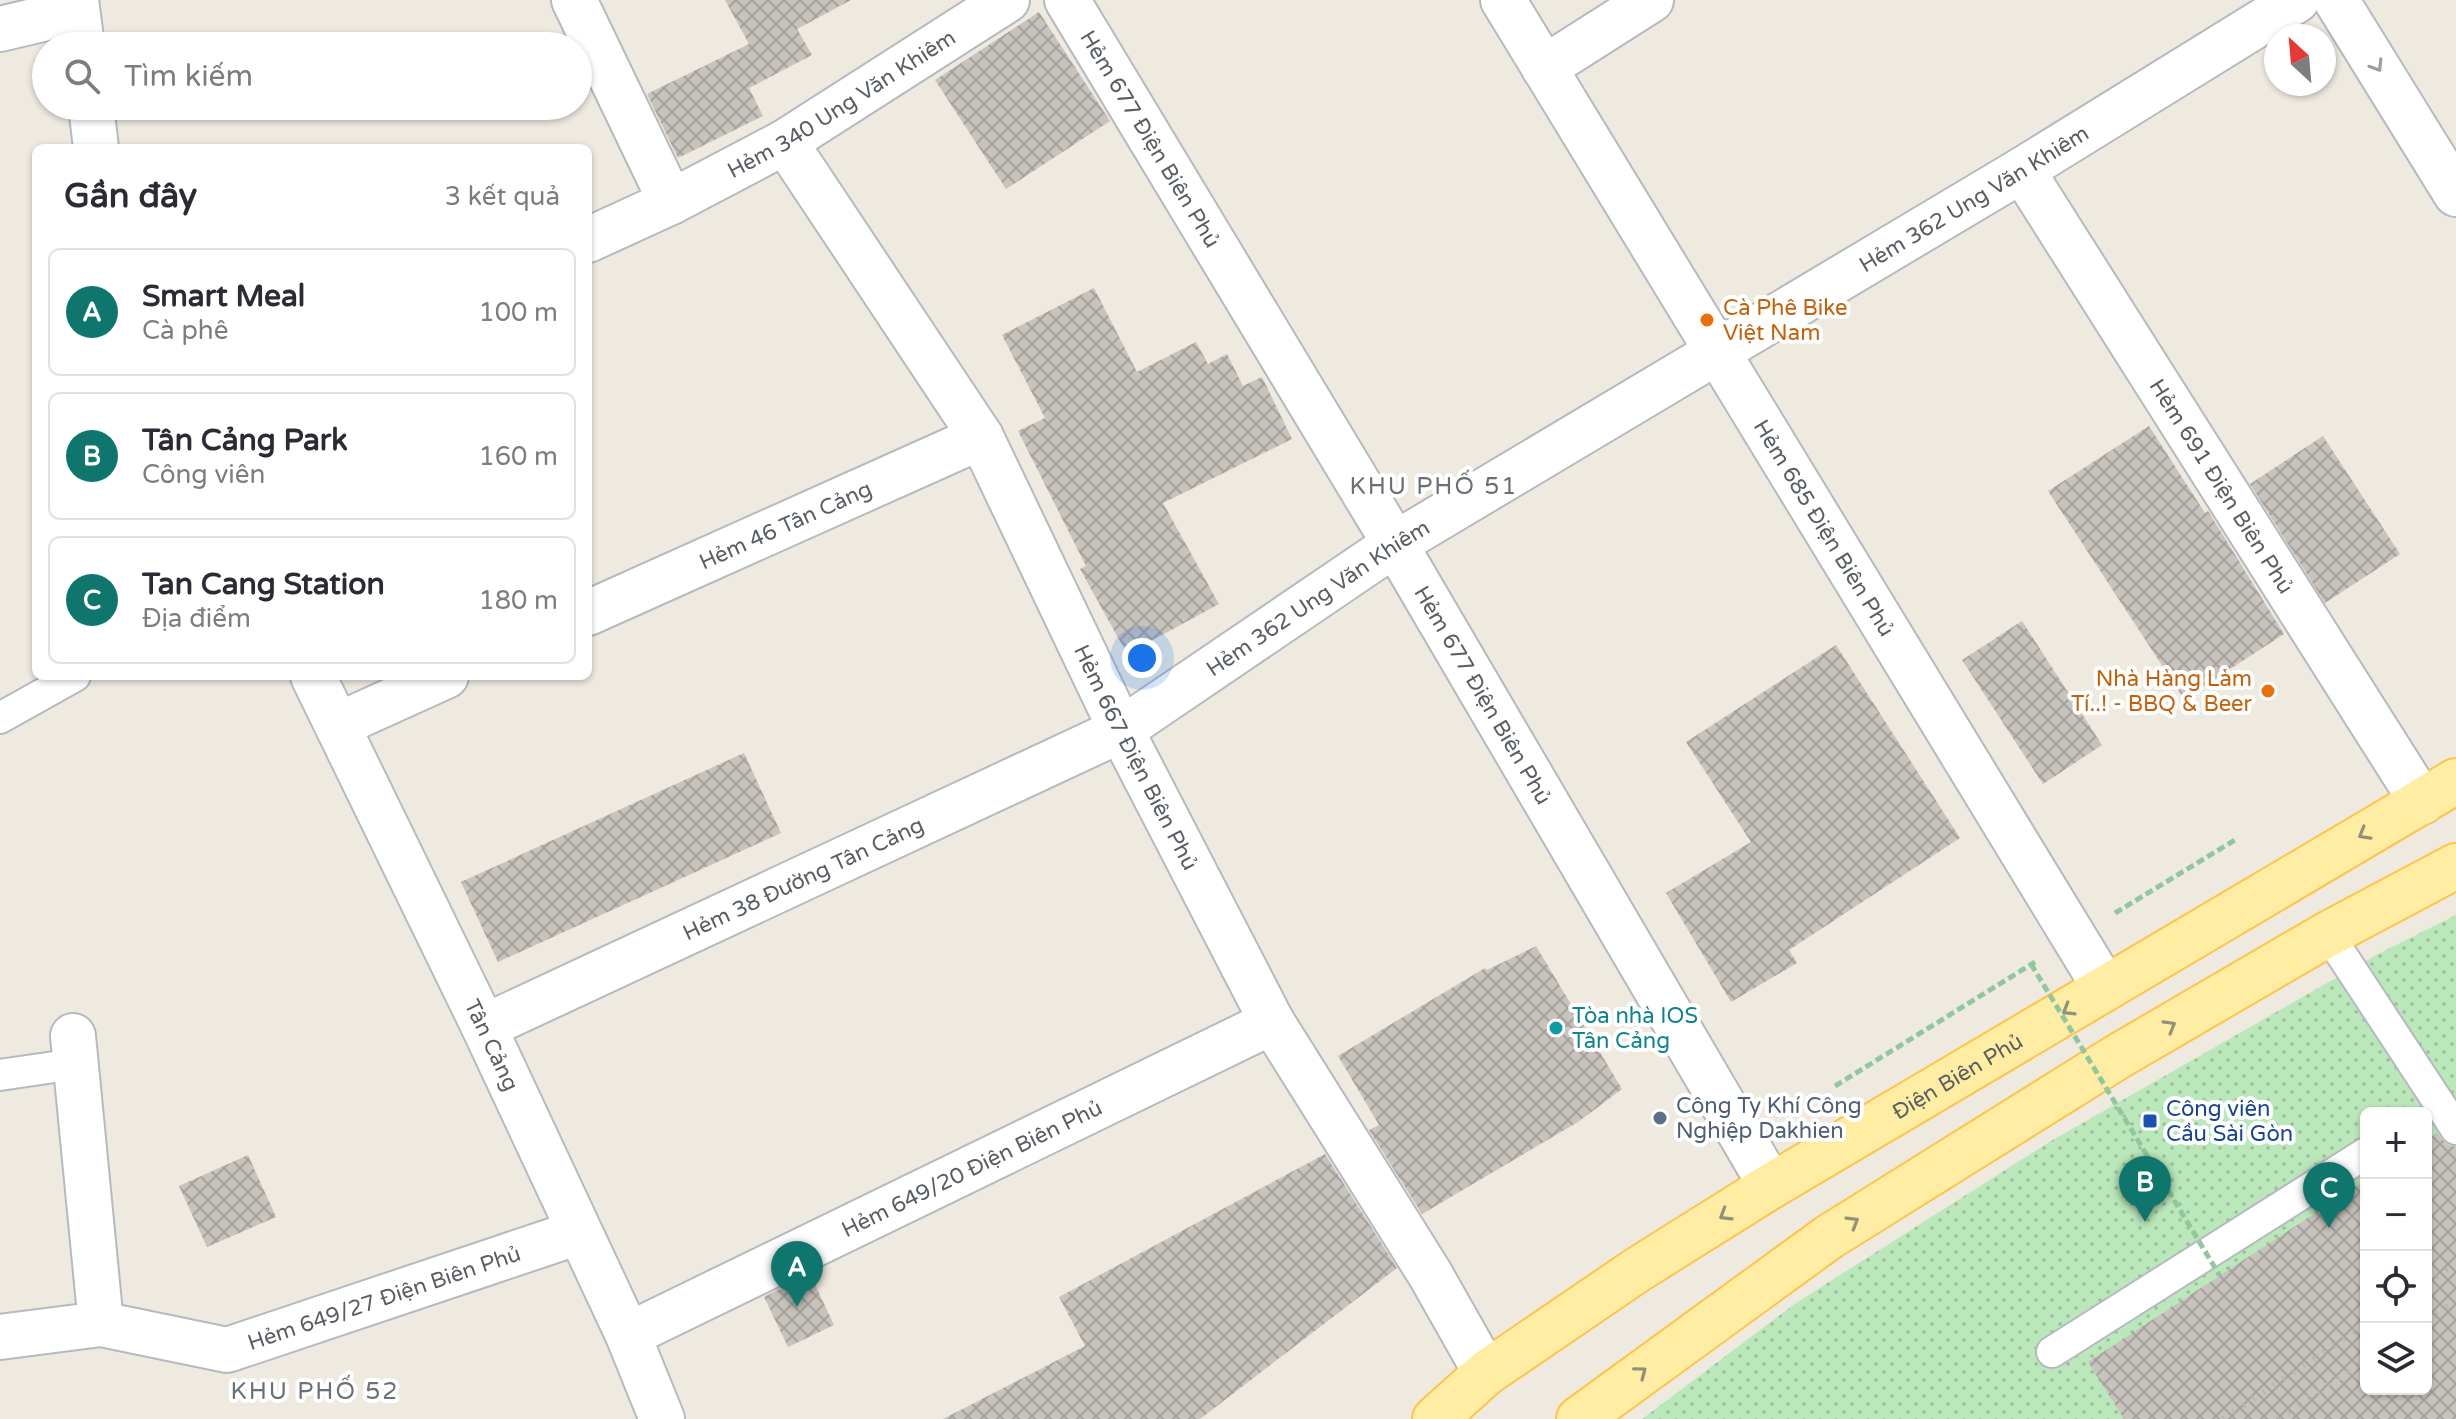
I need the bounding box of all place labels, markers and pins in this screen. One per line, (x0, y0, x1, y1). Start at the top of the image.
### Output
place label: Cà Phê Bike Việt Nam (1723, 295, 1847, 346)
marker: Cà Phê Bike Việt Nam (1698, 311, 1716, 329)
place label: Nhà Hàng Làm Tí..! - BBQ & Beer (2071, 666, 2253, 717)
marker: Nhà Hàng Làm Tí..! - BBQ & Beer (2259, 682, 2277, 700)
place label: Tòa nhà IOS Tân Cảng (1572, 1003, 1698, 1054)
marker: Tòa nhà IOS Tân Cảng (1547, 1019, 1565, 1037)
place label: Công Ty Khí Công Nghiệp Dakhien (1676, 1093, 1862, 1144)
place label: Công viên Cầu Sài Gòn (2166, 1096, 2293, 1147)
marker: Công Ty Khí Công Nghiệp Dakhien (1651, 1109, 1669, 1127)
marker: Công viên Cầu Sài Gòn (2141, 1112, 2159, 1130)
pin: B (2119, 1156, 2171, 1222)
pin: C (2303, 1162, 2355, 1228)
pin: A (771, 1241, 823, 1307)

